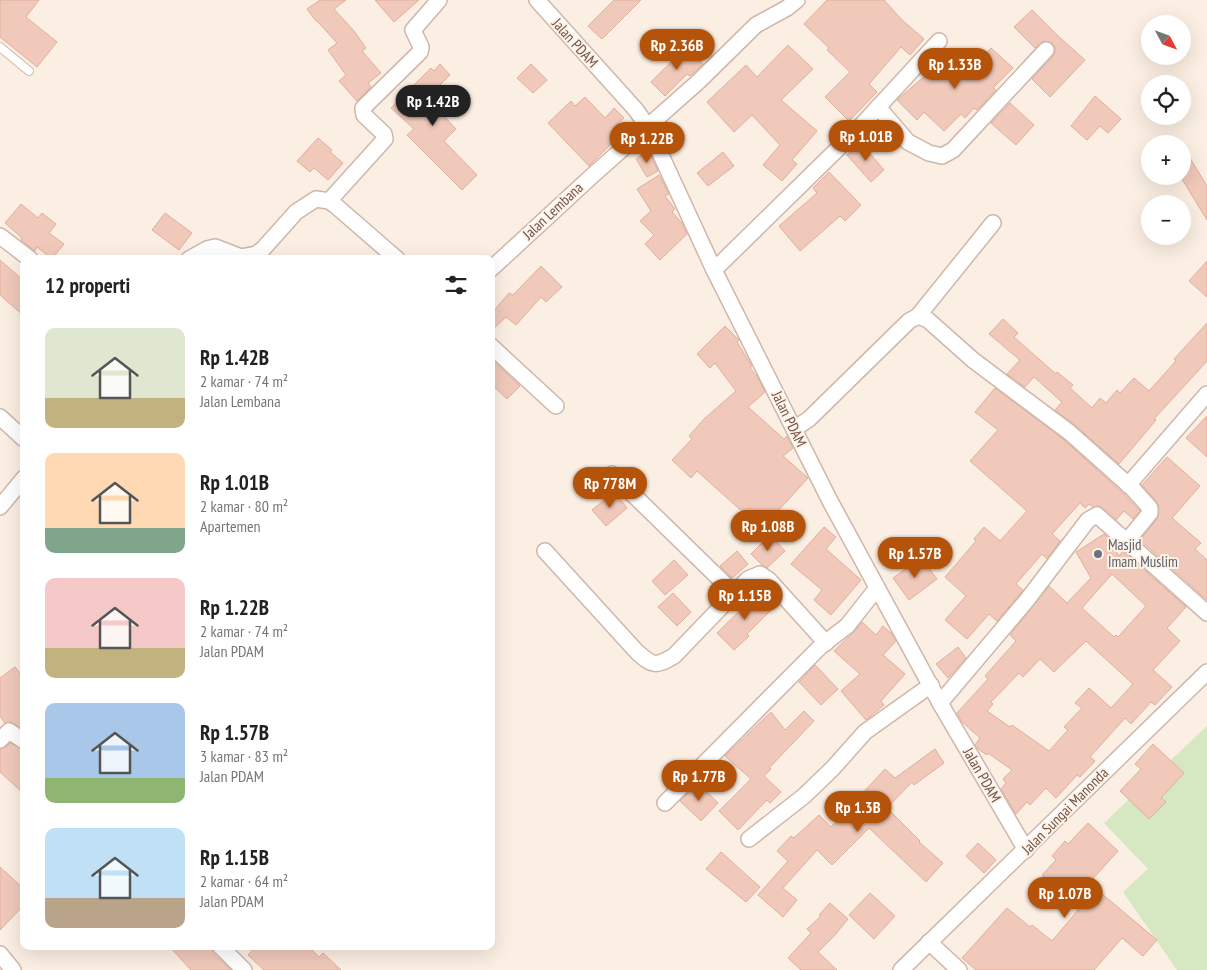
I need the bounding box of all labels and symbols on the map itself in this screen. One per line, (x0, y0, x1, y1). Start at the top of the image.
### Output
street label: Jalan PDAM (548, 13, 602, 71)
north arrow (1141, 15, 1191, 65)
pin: Rp 2.36B (625, 28, 729, 71)
pin: Rp 1.33B (903, 48, 1007, 90)
pin: Rp 1.42B (381, 84, 485, 127)
pin: Rp 1.01B (814, 120, 918, 162)
pin: Rp 1.22B (595, 121, 699, 164)
street label: Jalan Lembana (518, 178, 587, 244)
street label: Jalan PDAM (767, 387, 811, 450)
pin: Rp 778M (564, 466, 656, 509)
pin: Rp 1.08B (716, 510, 820, 552)
place label: Masjid Imam Muslim (1108, 535, 1178, 571)
pin: Rp 1.57B (863, 536, 967, 579)
marker: Masjid Imam Muslim (1092, 548, 1104, 560)
pin: Rp 1.15B (693, 578, 797, 621)
street label: Jalan PDAM (959, 743, 1006, 805)
pin: Rp 1.77B (647, 760, 751, 802)
street label: Jalan Sungai Manonda (1017, 763, 1112, 859)
pin: Rp 1.3B (812, 790, 904, 833)
pin: Rp 1.07B (1013, 876, 1117, 919)

